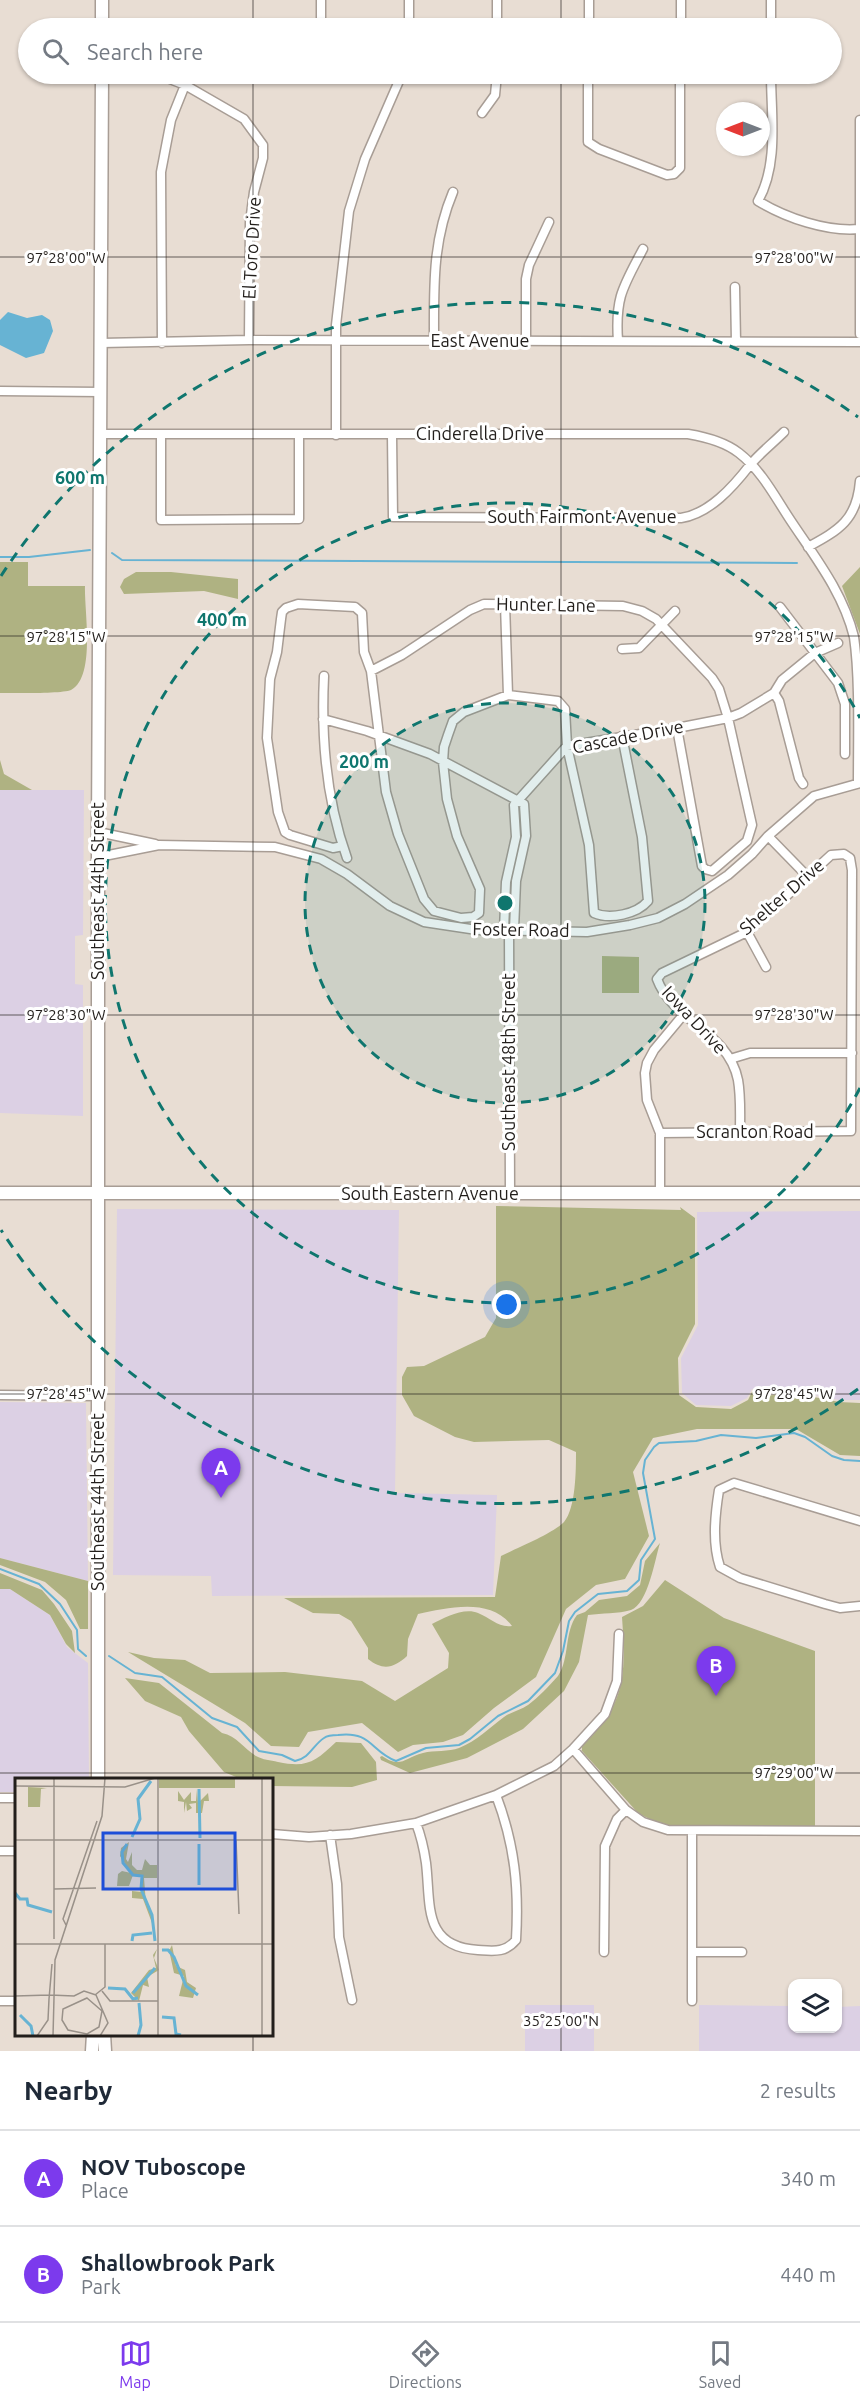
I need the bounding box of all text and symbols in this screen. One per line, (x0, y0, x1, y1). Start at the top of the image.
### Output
search box (18, 18, 842, 84)
icon: search (39, 35, 72, 68)
text: Search here (87, 39, 203, 64)
north arrow (716, 102, 770, 156)
street label: El Toro Drive (238, 196, 264, 300)
text: 97°28'00"W (26, 249, 106, 266)
text: 97°28'00"W (754, 249, 834, 266)
street label: East Avenue (431, 330, 529, 350)
street label: Cinderella Drive (416, 423, 544, 443)
text: 600 m (55, 467, 105, 487)
street label: South Fairmont Avenue (487, 506, 677, 526)
street label: Hunter Lane (496, 593, 596, 615)
text: 400 m (197, 609, 247, 629)
text: 97°28'15"W (26, 628, 106, 645)
text: 97°28'15"W (754, 628, 834, 645)
street label: Cascade Drive (571, 715, 685, 757)
text: 200 m (339, 751, 389, 771)
street label: Southeast 44th Street (87, 802, 107, 980)
street label: Shelter Drive (735, 854, 827, 938)
centre of rings (495, 893, 515, 913)
street label: Foster Road (472, 918, 570, 940)
street label: Southeast 48th Street (498, 973, 518, 1151)
street label: Iowa Drive (658, 981, 731, 1057)
text: 97°28'30"W (26, 1006, 106, 1023)
text: 97°28'30"W (754, 1006, 834, 1023)
street label: Scranton Road (696, 1121, 814, 1141)
street label: South Eastern Avenue (341, 1183, 519, 1203)
your location (492, 1290, 521, 1319)
text: 97°28'45"W (26, 1385, 106, 1402)
text: 97°28'45"W (754, 1385, 834, 1402)
street label: Southeast 44th Street (87, 1413, 107, 1591)
pin: A (202, 1448, 240, 1498)
pin: B (696, 1646, 736, 1696)
text: 97°29'00"W (754, 1764, 834, 1781)
inset map (15, 1778, 273, 2036)
map controls (788, 1979, 842, 2033)
button: layers (788, 1979, 842, 2033)
text: 35°25'00"N (523, 2012, 599, 2029)
text: Nearby (24, 2076, 112, 2105)
text: 2 results (760, 2079, 836, 2102)
text: NOV Tuboscope (81, 2154, 246, 2179)
text: A (36, 2167, 51, 2190)
text: 340 m (780, 2167, 836, 2190)
text: Place (81, 2179, 129, 2202)
text: Shallowbrook Park (81, 2250, 275, 2275)
text: B (37, 2263, 50, 2286)
text: 440 m (780, 2263, 836, 2286)
text: Park (81, 2275, 121, 2298)
tab: Map (119, 2337, 152, 2391)
tab: Directions (389, 2337, 462, 2391)
tab: Saved (699, 2337, 741, 2391)

